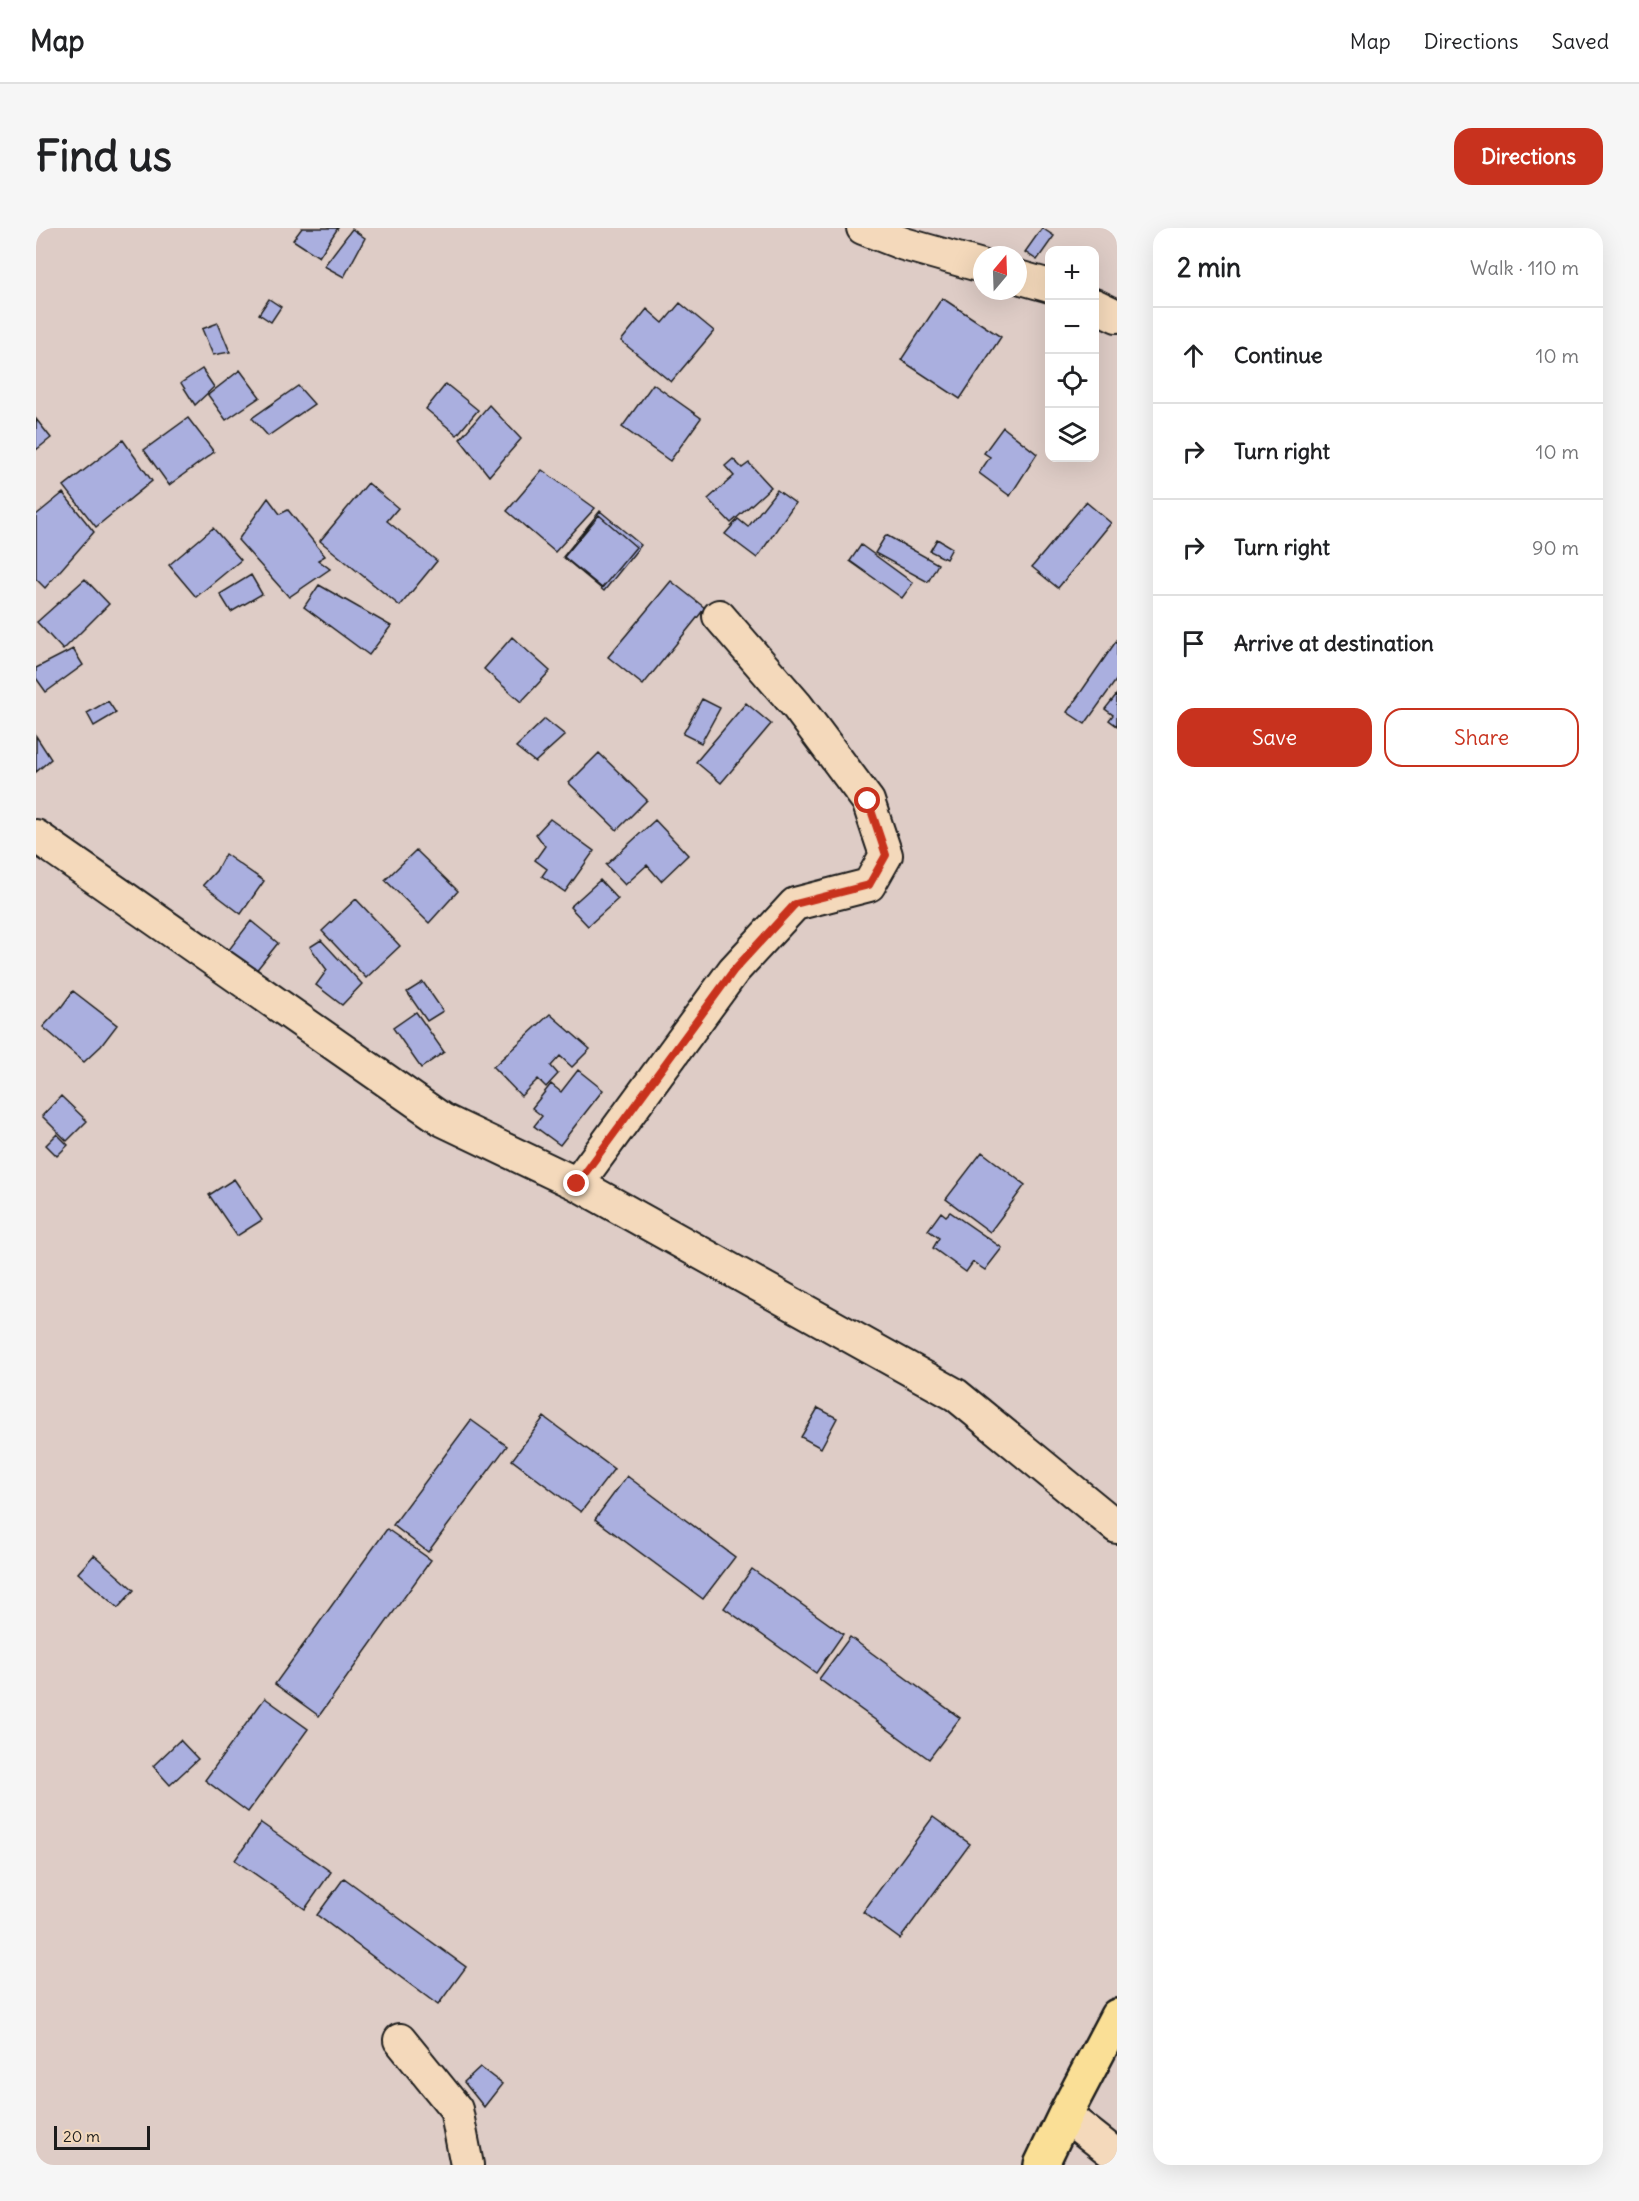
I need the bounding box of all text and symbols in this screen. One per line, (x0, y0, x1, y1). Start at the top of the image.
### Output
text: Map (30, 23, 84, 59)
text: Map (1350, 28, 1391, 55)
text: Directions (1424, 28, 1518, 55)
text: Saved (1551, 28, 1609, 55)
button: Directions (1454, 128, 1603, 185)
text: Find us (36, 130, 172, 182)
north arrow (973, 246, 1027, 300)
map controls (1045, 246, 1099, 462)
button: + (1045, 246, 1099, 300)
text: 2 min (1177, 251, 1241, 284)
text: Walk · 110 m (1470, 255, 1579, 280)
button: − (1045, 300, 1099, 354)
icon: ahead (1177, 339, 1210, 372)
text: Continue (1234, 341, 1323, 369)
text: 10 m (1536, 343, 1579, 368)
button: locate (1045, 354, 1099, 408)
button: layers (1045, 408, 1099, 462)
icon: right (1177, 435, 1210, 468)
text: Turn right (1234, 437, 1330, 465)
text: 10 m (1536, 439, 1579, 464)
icon: right (1177, 531, 1210, 564)
text: Turn right (1234, 533, 1330, 561)
text: 90 m (1532, 535, 1579, 560)
icon: arrive (1177, 627, 1210, 660)
text: Arrive at destination (1234, 629, 1434, 657)
button: Save (1177, 708, 1372, 767)
button: Share (1384, 708, 1579, 767)
route start (854, 787, 880, 813)
route end (563, 1170, 589, 1196)
scale bar (54, 2123, 150, 2150)
text: 20 m (63, 2126, 100, 2146)

